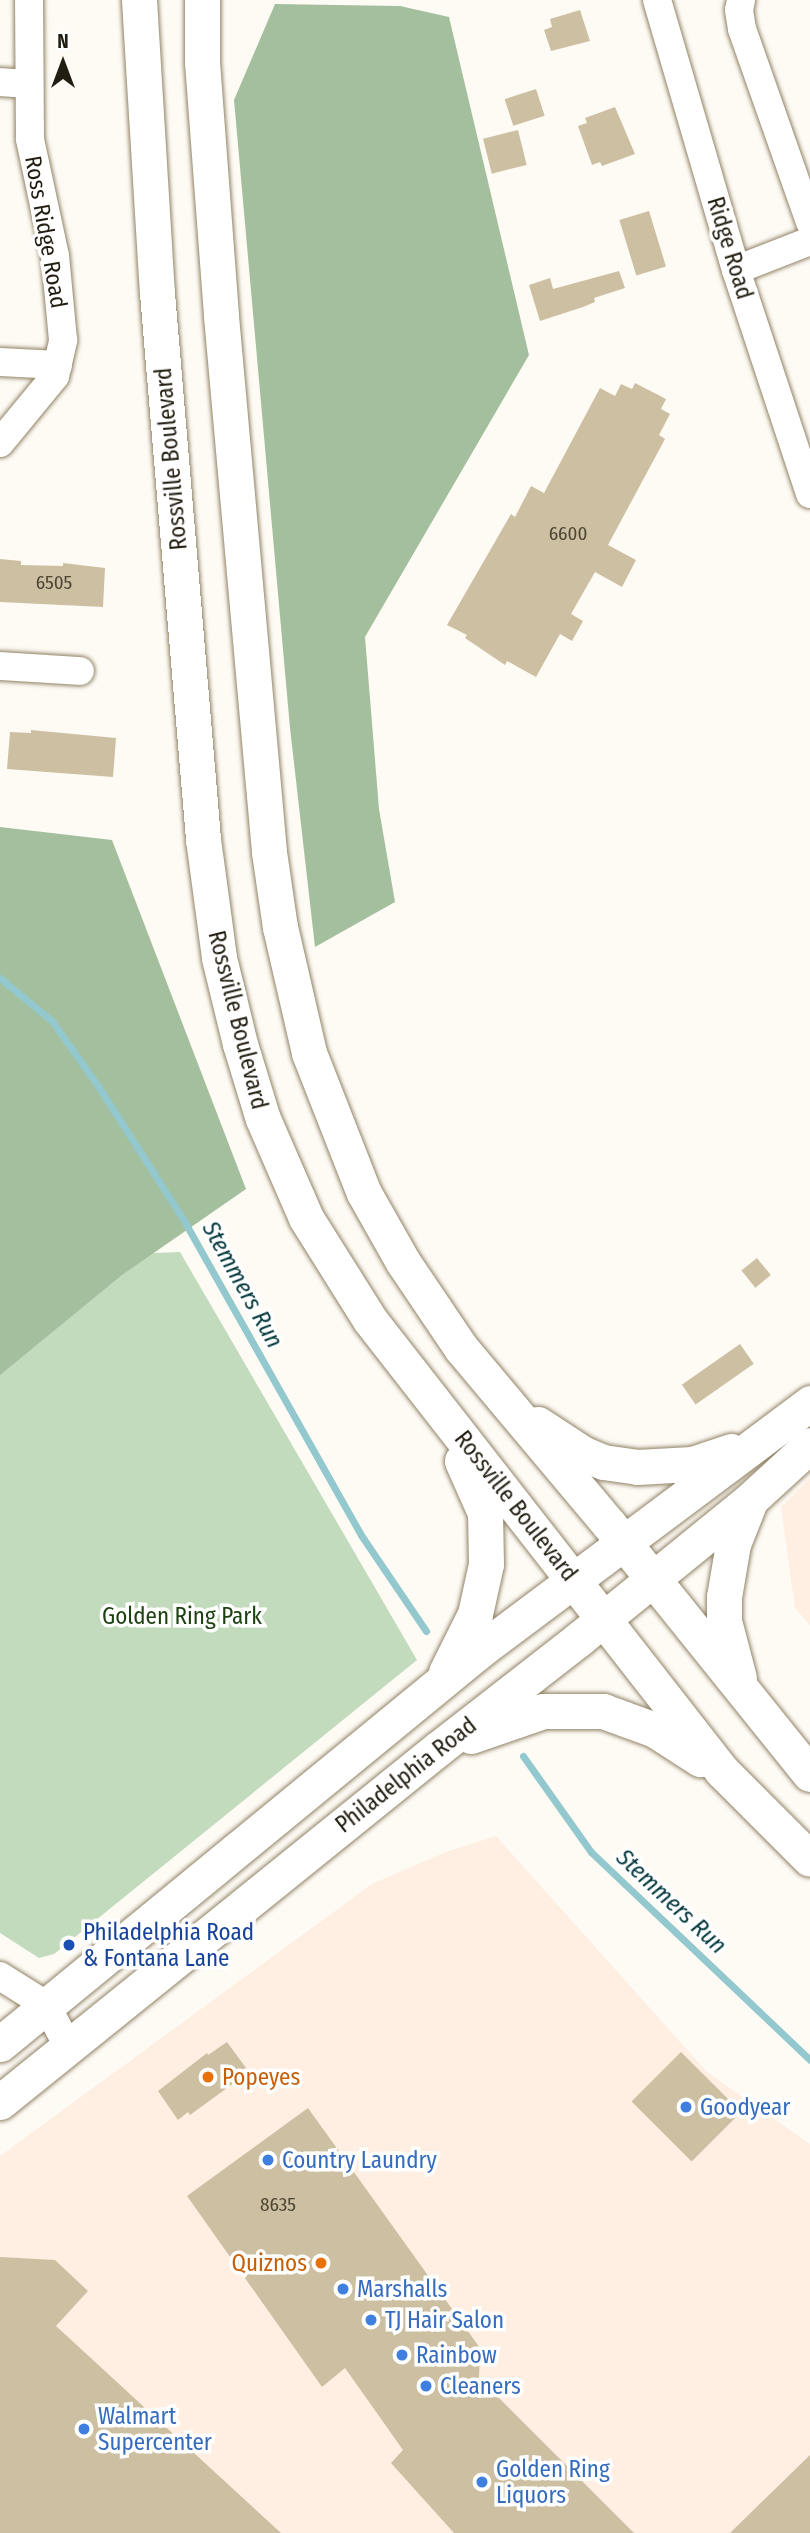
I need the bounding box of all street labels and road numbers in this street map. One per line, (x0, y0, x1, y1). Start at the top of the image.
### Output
street label: Ross Ridge Road (19, 153, 73, 311)
street label: Ridge Road (701, 193, 759, 303)
street label: Rossville Boulevard (149, 367, 193, 551)
street label: Rossville Boulevard (202, 928, 274, 1112)
street label: Rossville Boulevard (449, 1425, 583, 1587)
street label: Philadelphia Road (330, 1711, 482, 1839)

